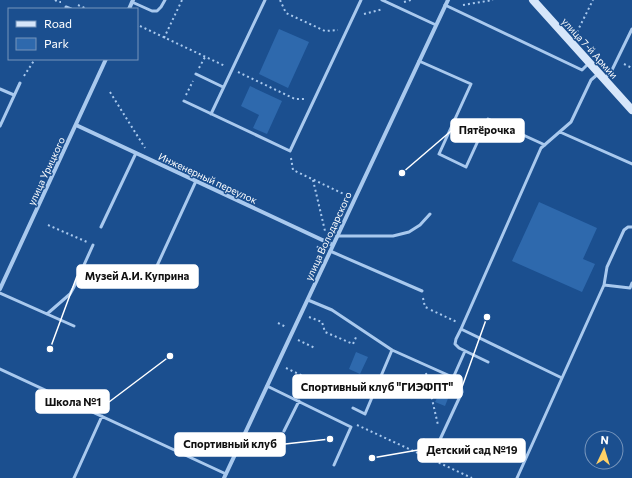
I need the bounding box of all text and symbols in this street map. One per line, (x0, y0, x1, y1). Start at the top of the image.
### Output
legend (8, 8, 138, 60)
street label: улица 7-й Армии (560, 15, 620, 81)
text: Road (44, 16, 72, 30)
text: Park (44, 36, 70, 50)
callout: Пятёрочка (451, 119, 524, 142)
text: Пятёрочка (459, 123, 515, 136)
street label: улица Урицкого (25, 135, 67, 207)
street label: Инженерный переулок (157, 150, 260, 206)
street label: улица Володарского (302, 190, 354, 282)
callout: Музей А.И. Куприна (77, 265, 198, 288)
text: Музей А.И. Куприна (85, 269, 190, 282)
callout: Спортивный клуб "ГИЭФПТ" (293, 375, 462, 398)
text: Спортивный клуб "ГИЭФПТ" (301, 380, 454, 393)
callout: Школа №1 (36, 390, 109, 413)
text: Школа №1 (45, 395, 101, 408)
north arrow (584, 430, 624, 470)
callout: Спортивный клуб (175, 433, 285, 456)
text: N (600, 433, 609, 446)
text: Спортивный клуб (183, 437, 277, 450)
callout: Детский сад №19 (418, 439, 525, 462)
text: Детский сад №19 (426, 443, 518, 456)

